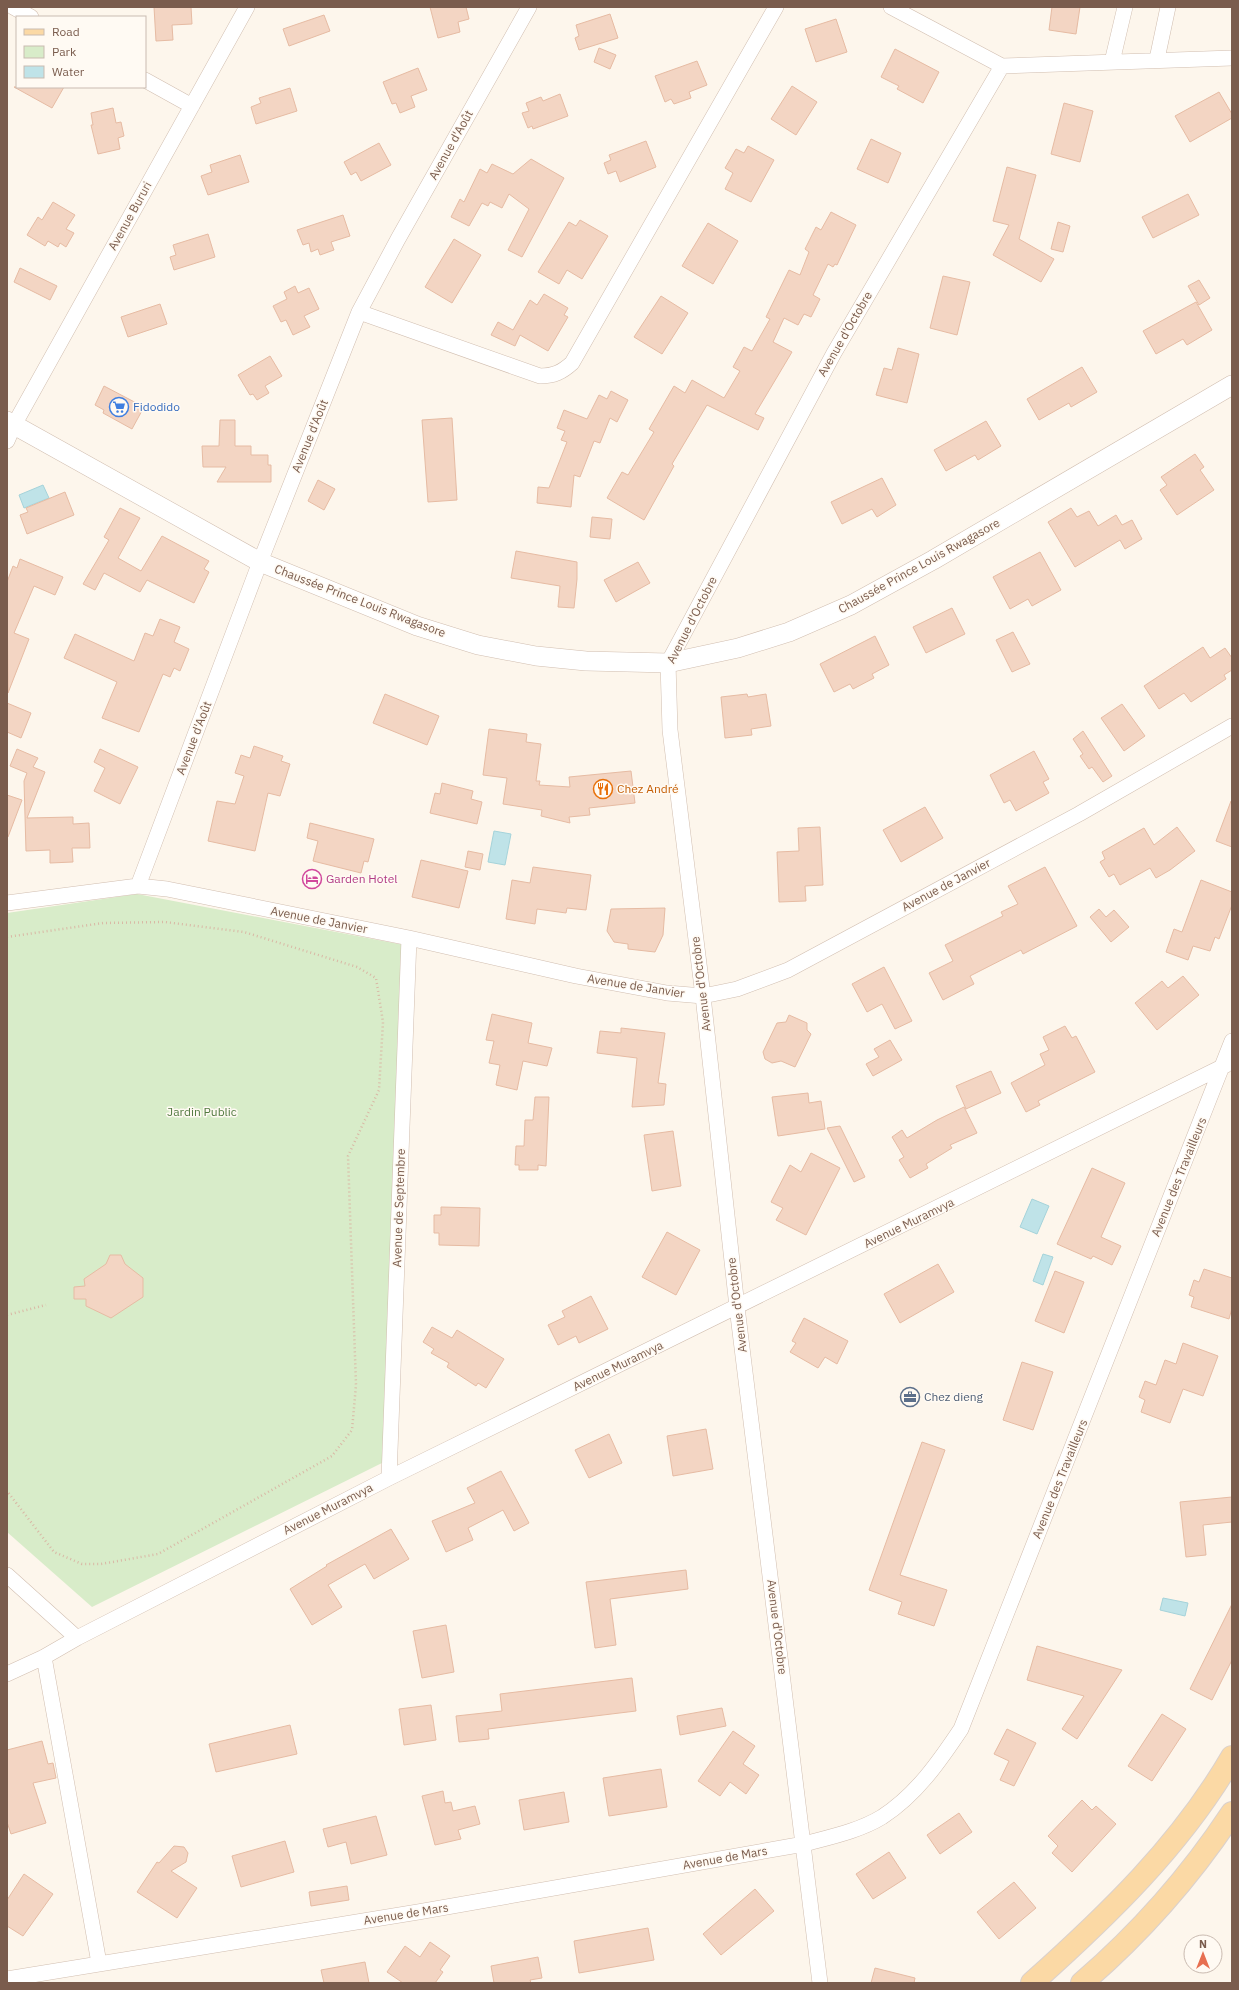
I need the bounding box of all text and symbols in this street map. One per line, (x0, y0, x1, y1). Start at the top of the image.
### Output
legend (16, 16, 146, 88)
text: Road (52, 24, 80, 39)
text: Park (52, 44, 77, 59)
text: Water (52, 64, 85, 79)
street label: Avenue d'Août (425, 107, 476, 182)
street label: Avenue Bururi (105, 179, 155, 253)
street label: Avenue d'Octobre (814, 288, 875, 379)
supermarket icon: Fidodido (108, 396, 130, 418)
street label: Avenue d'Août (288, 397, 331, 475)
place label: Fidodido (133, 399, 180, 414)
street label: Chaussée Prince Louis Rwagasore (835, 515, 1003, 616)
street label: Chaussée Prince Louis Rwagasore (272, 561, 448, 640)
street label: Avenue d'Octobre (663, 573, 720, 666)
street label: Avenue d'Août (173, 699, 214, 777)
restaurant icon: Chez André (592, 778, 614, 800)
place label: Chez André (617, 781, 679, 796)
street label: Avenue de Janvier (899, 855, 993, 914)
hotel icon: Garden Hotel (301, 868, 323, 890)
place label: Garden Hotel (326, 871, 398, 886)
street label: Avenue de Janvier (269, 903, 369, 936)
street label: Avenue d'Octobre (687, 935, 714, 1033)
street label: Avenue de Janvier (586, 970, 686, 1001)
park label: Jardin Public (167, 1104, 237, 1119)
street label: Avenue des Travailleurs (1148, 1115, 1209, 1239)
street label: Avenue de Septembre (389, 1148, 408, 1268)
street label: Avenue Muramvya (861, 1194, 957, 1251)
street label: Avenue d'Octobre (723, 1256, 750, 1354)
street label: Avenue Muramvya (570, 1337, 666, 1394)
office icon: Chez dieng (899, 1386, 921, 1408)
place label: Chez dieng (924, 1389, 984, 1404)
street label: Avenue des Travailleurs (1029, 1417, 1090, 1541)
street label: Avenue Muramvya (280, 1479, 376, 1538)
street label: Avenue d'Octobre (764, 1578, 791, 1676)
street label: Avenue de Mars (681, 1843, 769, 1872)
street label: Avenue de Mars (362, 1899, 450, 1928)
north arrow (1183, 1934, 1223, 1974)
text: N (1199, 1937, 1207, 1951)

